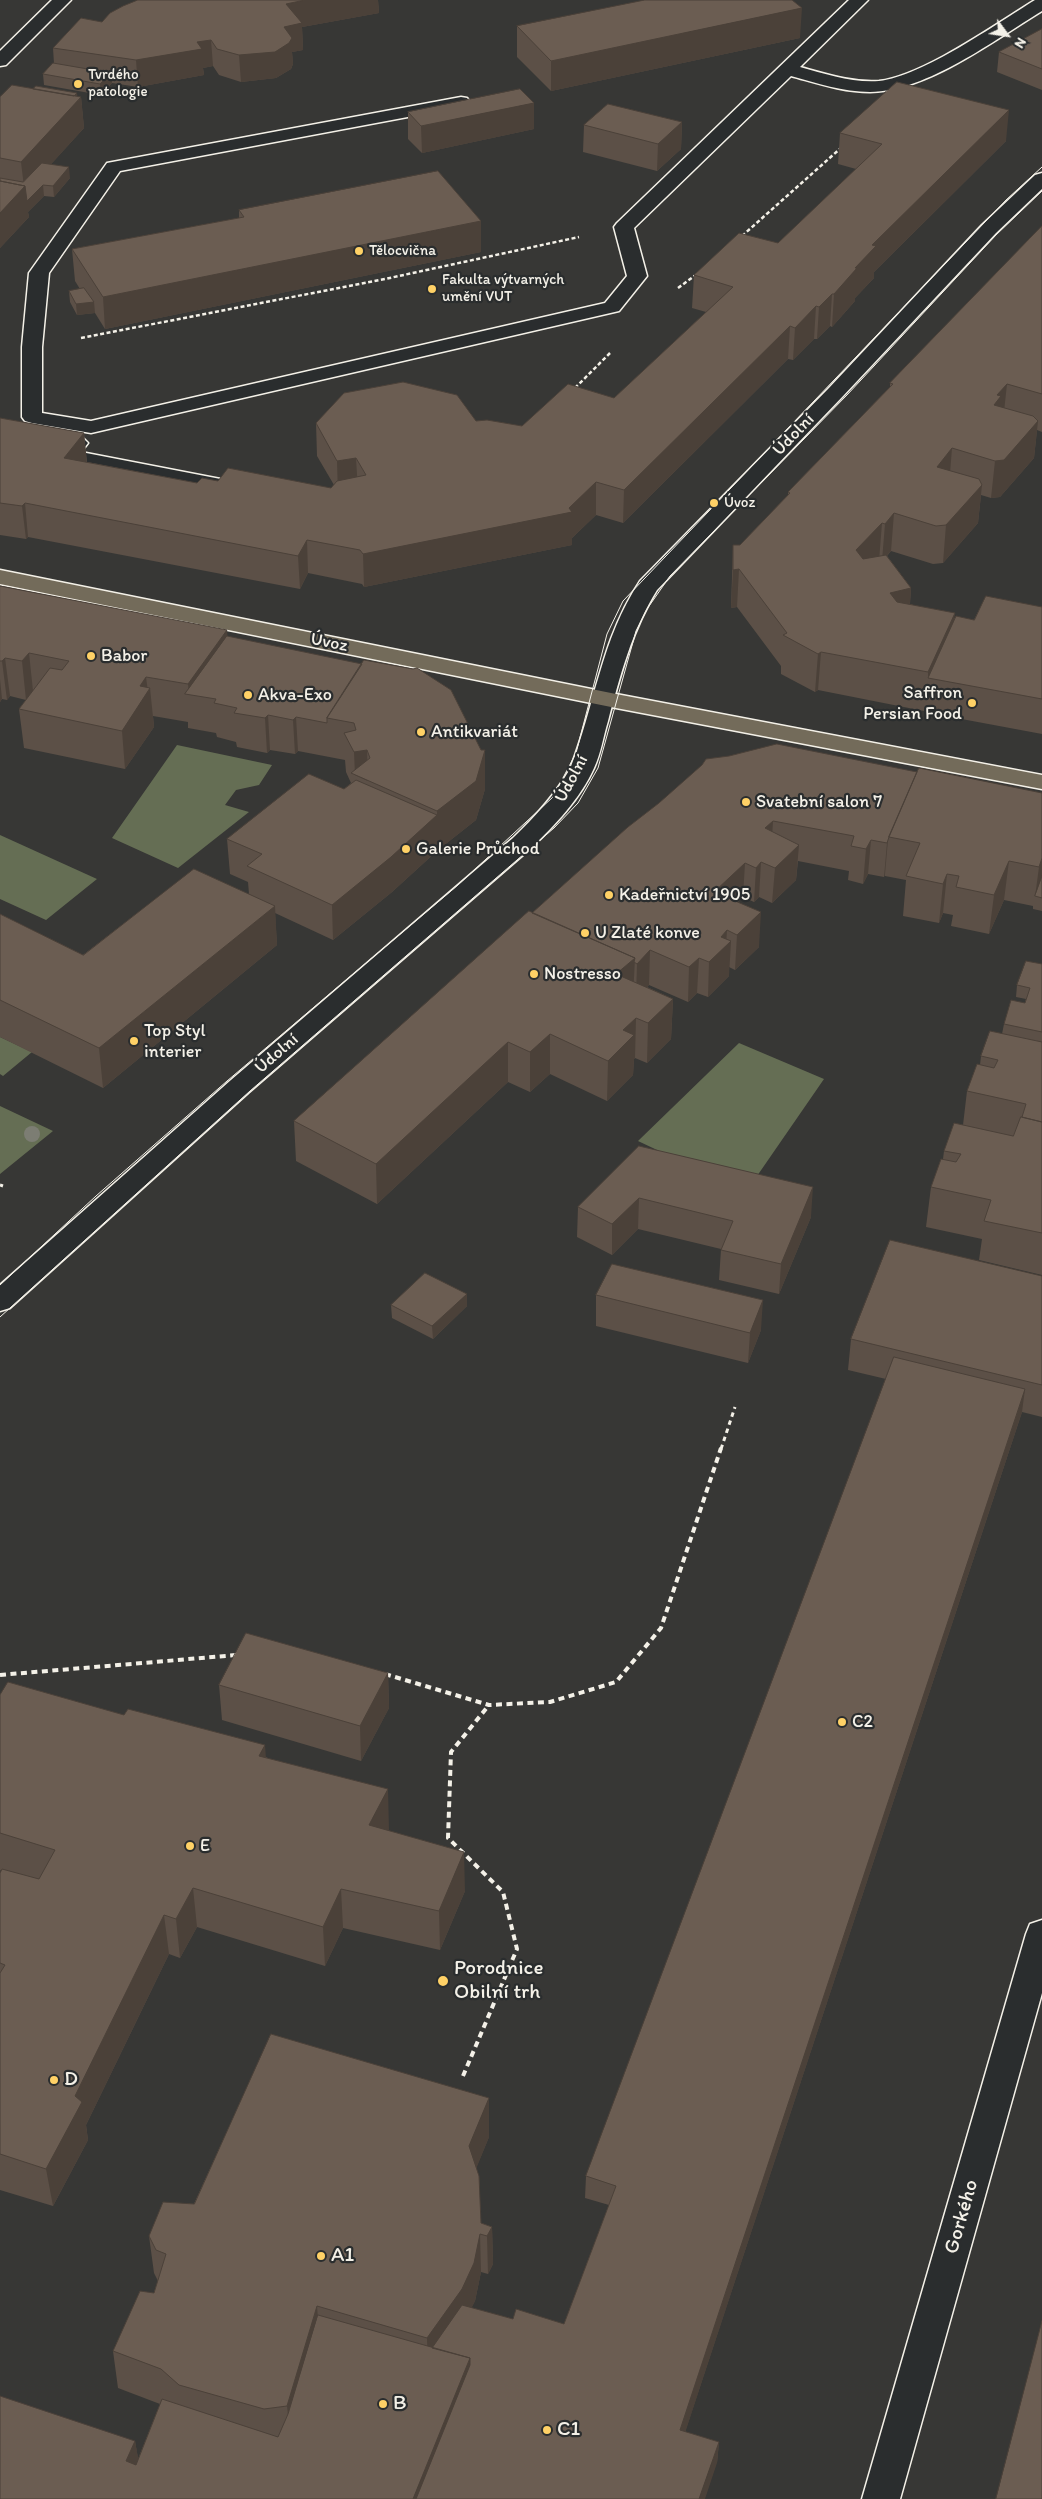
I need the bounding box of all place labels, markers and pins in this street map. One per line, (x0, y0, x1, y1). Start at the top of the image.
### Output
place label: Tvrdého patologie (88, 66, 148, 101)
marker: Tvrdého patologie (72, 78, 84, 90)
place label: Tělocvična (369, 242, 436, 260)
marker: Tělocvična (353, 245, 365, 257)
place label: Fakulta výtvarných umění VUT (442, 271, 564, 306)
marker: Fakulta výtvarných umění VUT (426, 283, 438, 295)
place label: Úvoz (724, 494, 755, 512)
marker: Úvoz (708, 497, 720, 509)
place label: Babor (101, 645, 147, 667)
marker: Babor (85, 650, 97, 662)
place label: Saffron Persian Food (863, 682, 962, 724)
place label: Akva-Exo (258, 684, 332, 706)
marker: Akva-Exo (242, 689, 254, 701)
marker: Saffron Persian Food (966, 697, 978, 709)
place label: Antikvariát (431, 721, 518, 743)
marker: Antikvariát (415, 726, 427, 738)
place label: Svatební salon 7 (756, 791, 882, 813)
marker: Svatební salon 7 (740, 796, 752, 808)
place label: Galerie Průchod (416, 838, 540, 860)
marker: Galerie Průchod (400, 843, 412, 855)
place label: Kadeřnictví 1905 (619, 884, 750, 906)
marker: Kadeřnictví 1905 (603, 889, 615, 901)
place label: U Zlaté konve (595, 922, 700, 944)
marker: U Zlaté konve (579, 927, 591, 939)
place label: Nostresso (544, 963, 621, 985)
marker: Nostresso (528, 968, 540, 980)
place label: Top Styl interier (144, 1020, 206, 1062)
marker: Top Styl interier (128, 1035, 140, 1047)
place label: C2 (852, 1711, 873, 1733)
marker: C2 (836, 1716, 848, 1728)
place label: E (200, 1835, 210, 1857)
marker: E (184, 1840, 196, 1852)
place label: Porodnice Obilní trh (454, 1956, 543, 2006)
marker: Porodnice Obilní trh (436, 1974, 450, 1988)
place label: D (64, 2067, 78, 2093)
marker: D (48, 2074, 60, 2086)
place label: A1 (331, 2243, 354, 2269)
marker: A1 (315, 2250, 327, 2262)
place label: B (393, 2391, 407, 2417)
marker: B (377, 2398, 389, 2410)
place label: C1 (557, 2417, 580, 2443)
marker: C1 (541, 2424, 553, 2436)

